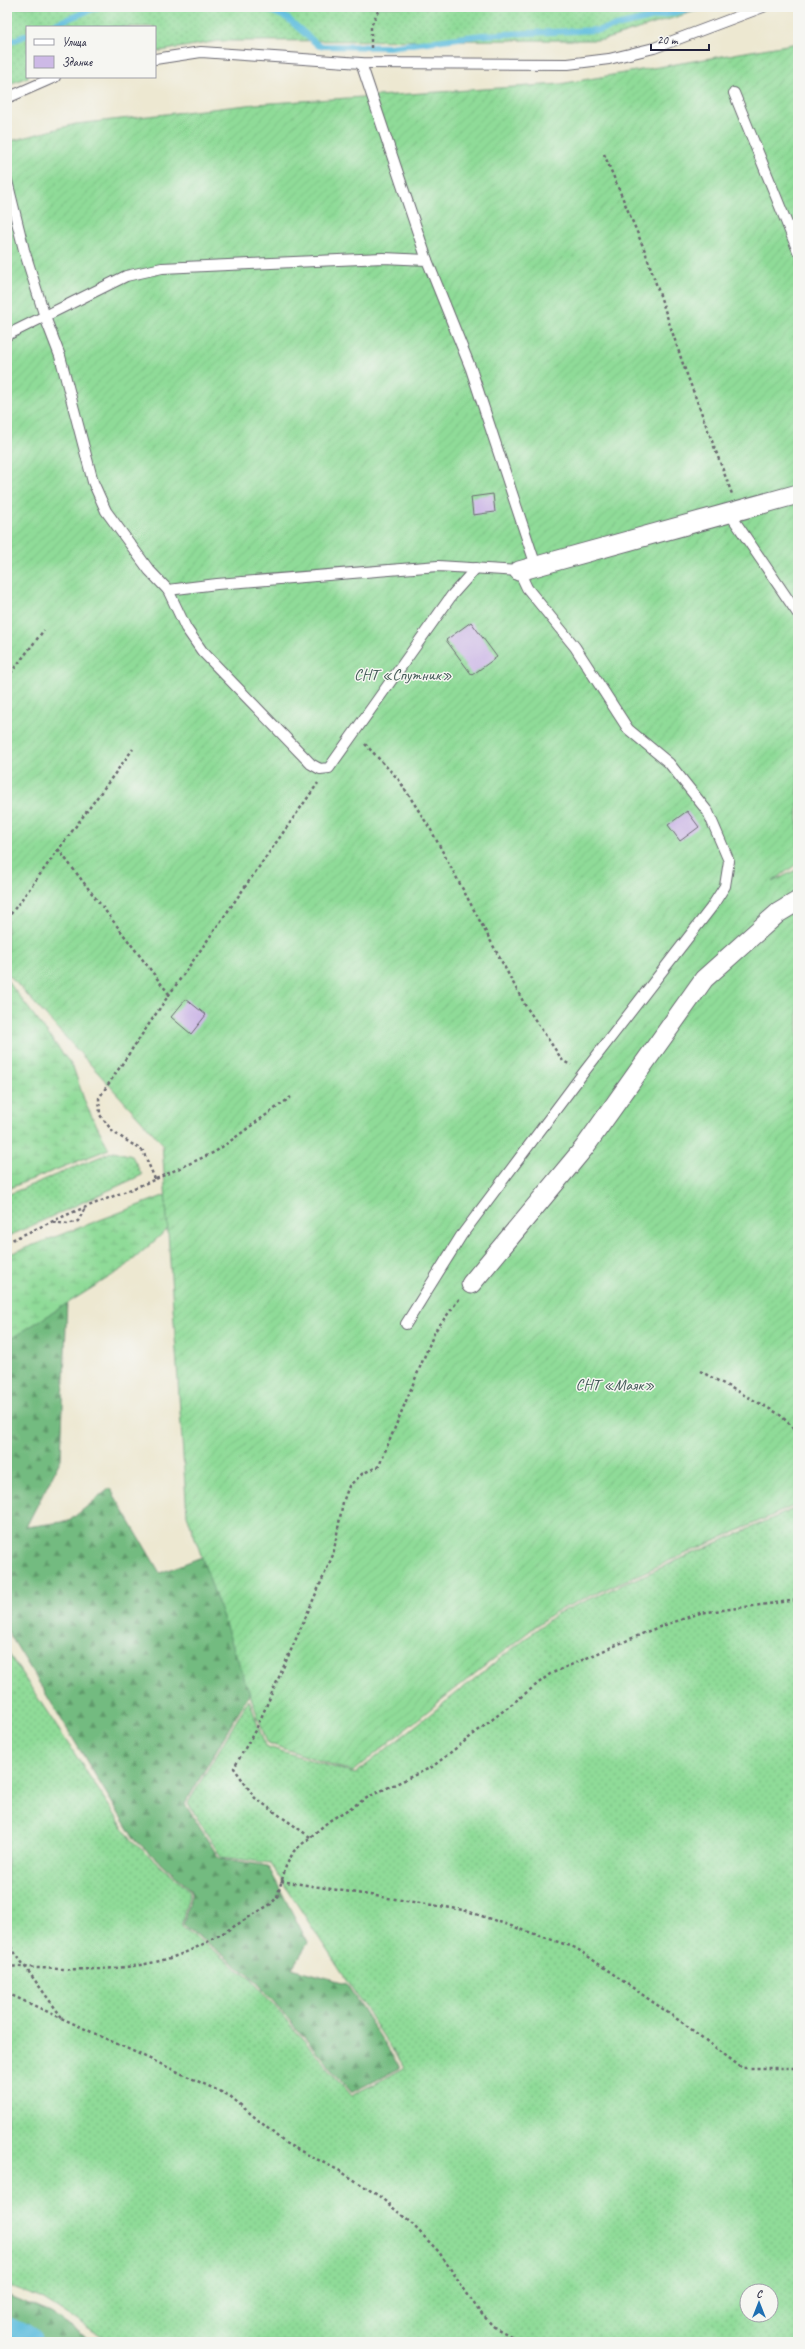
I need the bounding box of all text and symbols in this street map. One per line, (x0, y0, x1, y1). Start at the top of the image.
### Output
legend (26, 26, 156, 78)
scale bar (651, 26, 709, 52)
text: 20 m (657, 32, 679, 48)
text: Улица (62, 34, 87, 50)
text: Здание (62, 54, 93, 70)
park label: СНТ «Спутник» (354, 665, 452, 685)
park label: СНТ «Маяк» (576, 1375, 655, 1395)
north arrow (739, 2283, 779, 2323)
text: С (756, 2286, 763, 2300)

